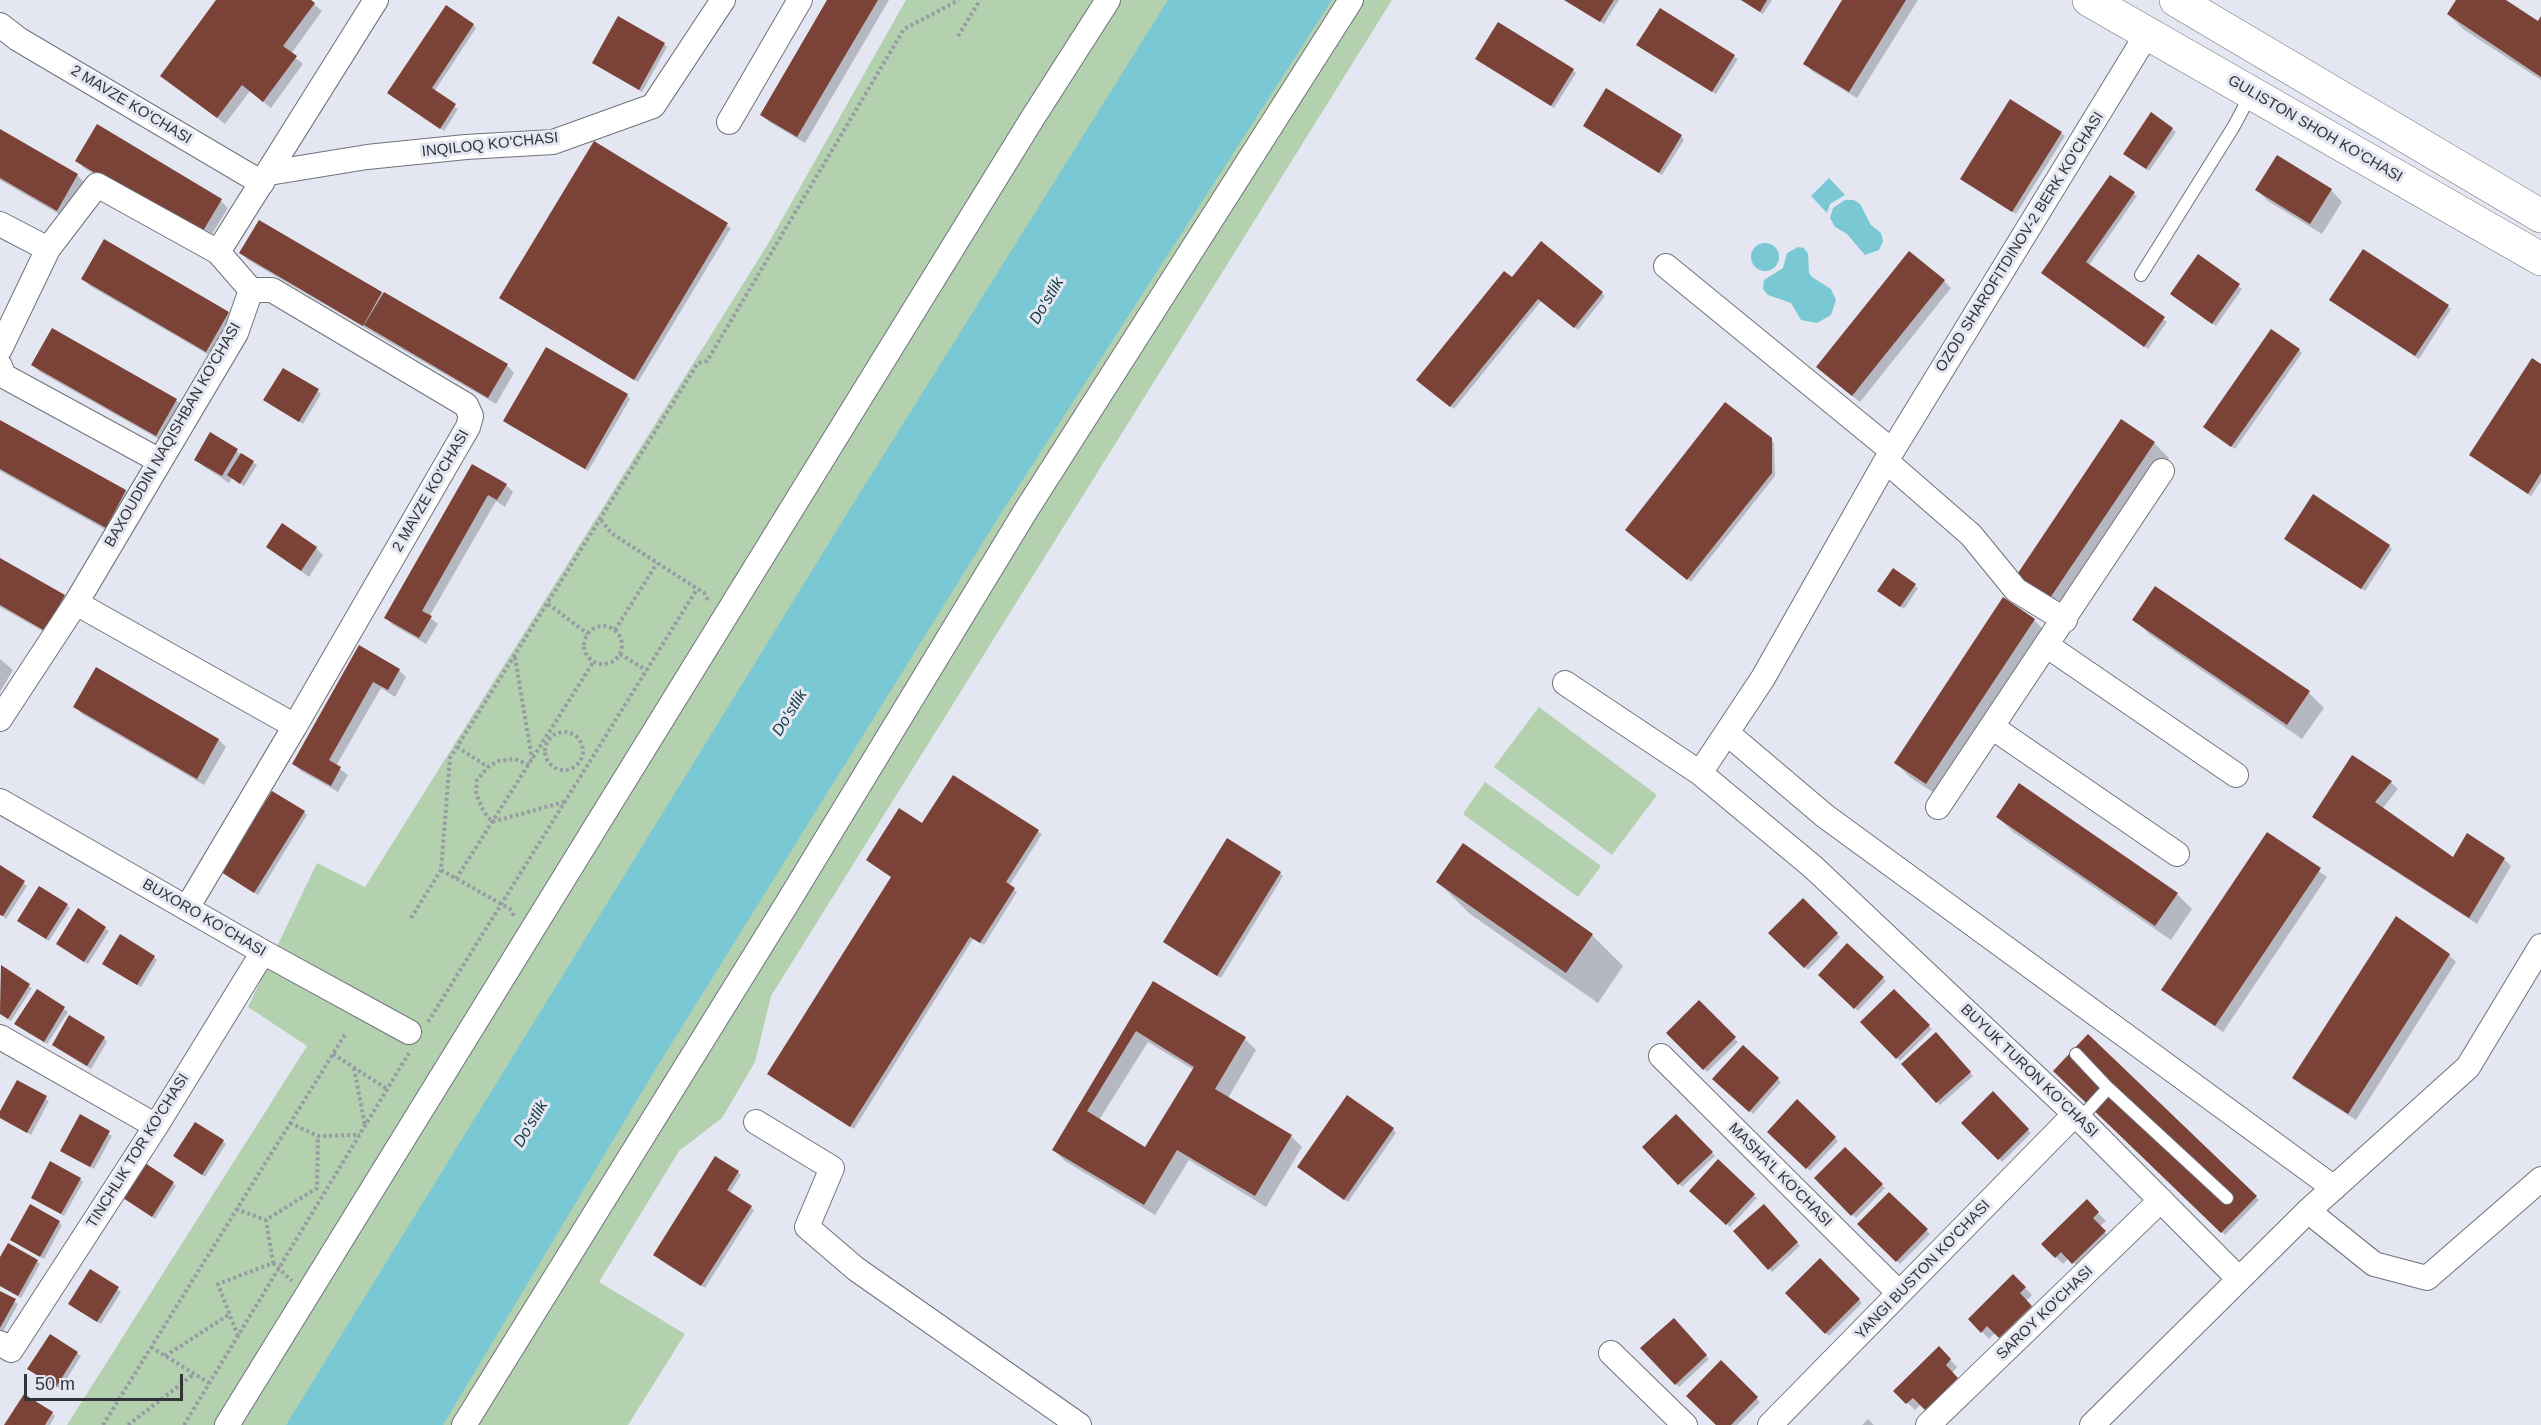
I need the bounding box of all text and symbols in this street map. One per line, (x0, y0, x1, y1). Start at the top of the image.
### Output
street label: 2 MAVZE KO'CHASI (67, 62, 195, 148)
street label: GULISTON SHOH KO'CHASI (2225, 72, 2405, 186)
street label: OZOD SHAROFITDINOV-2 BERK KO'CHASI (1932, 109, 2108, 375)
street label: INQILOQ KO'CHASI (421, 129, 559, 161)
water label: Do'stlik (1026, 274, 1068, 328)
street label: BAXOUDDIN NAQISHBAN KO'CHASI (101, 320, 245, 550)
street label: 2 MAVZE KO'CHASI (389, 427, 473, 555)
water label: Do'stlik (768, 686, 812, 740)
street label: BUXORO KO'CHASI (139, 875, 269, 961)
street label: BUYUK TURON KO'CHASI (1957, 1001, 2101, 1141)
street label: TINCHLIK TOR KO'CHASI (83, 1071, 193, 1231)
water label: Do'stlik (510, 1097, 552, 1151)
street label: MASHA'L KO'CHASI (1724, 1119, 1836, 1231)
street label: YANGI BUSTON KO'CHASI (1852, 1197, 1994, 1343)
street label: SAROY KO'CHASI (1993, 1262, 2097, 1364)
scale bar (27, 1362, 186, 1400)
text: 50 m (35, 1374, 75, 1394)

